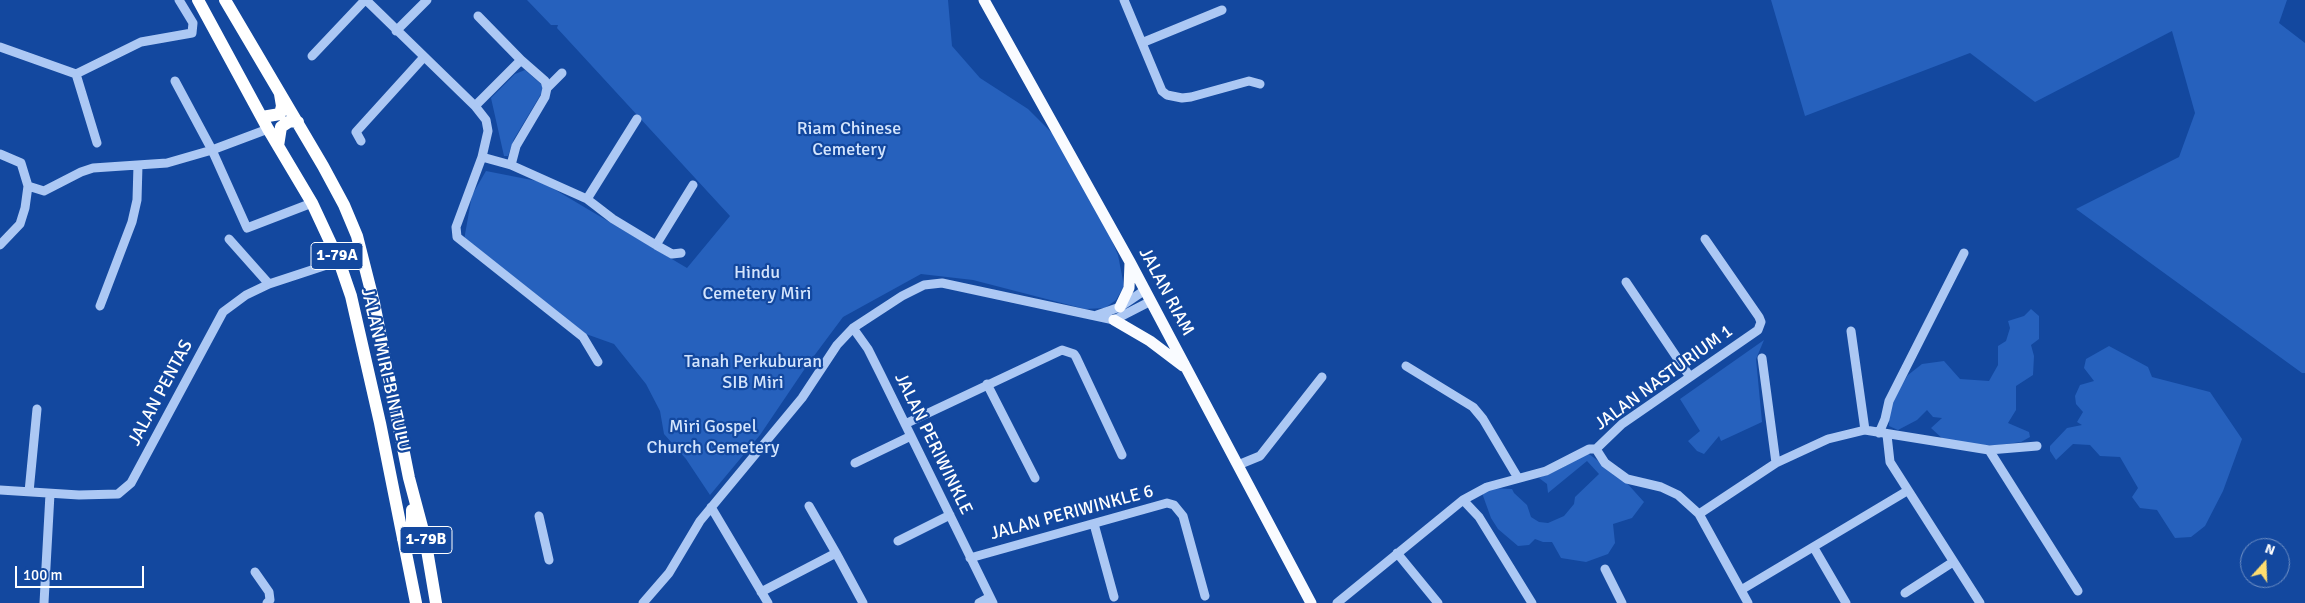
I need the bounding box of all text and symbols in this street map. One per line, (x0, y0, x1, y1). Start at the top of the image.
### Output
park label: Riam Chinese Cemetery (797, 118, 901, 160)
road number: 1-79A (311, 242, 363, 270)
street label: JALAN RIAM (1134, 244, 1198, 340)
park label: Hindu Cemetery Miri (703, 262, 811, 304)
street label: JALAN MIRI-BINTULU (356, 286, 414, 454)
street label: JALAN NASTURIUM 1 (1591, 321, 1737, 435)
street label: JALAN PENTAS (124, 336, 198, 450)
park label: Tanah Perkuburan SIB Miri (684, 351, 822, 394)
street label: JALAN PERIWINKLE (889, 370, 977, 518)
park label: Miri Gospel Church Cemetery (647, 416, 779, 458)
street label: JALAN PERIWINKLE 6 (988, 481, 1156, 545)
road number: 1-79B (400, 526, 452, 554)
north arrow (2240, 538, 2290, 588)
text: N (2262, 540, 2277, 559)
scale bar (18, 556, 146, 588)
text: 100 m (23, 566, 63, 584)

